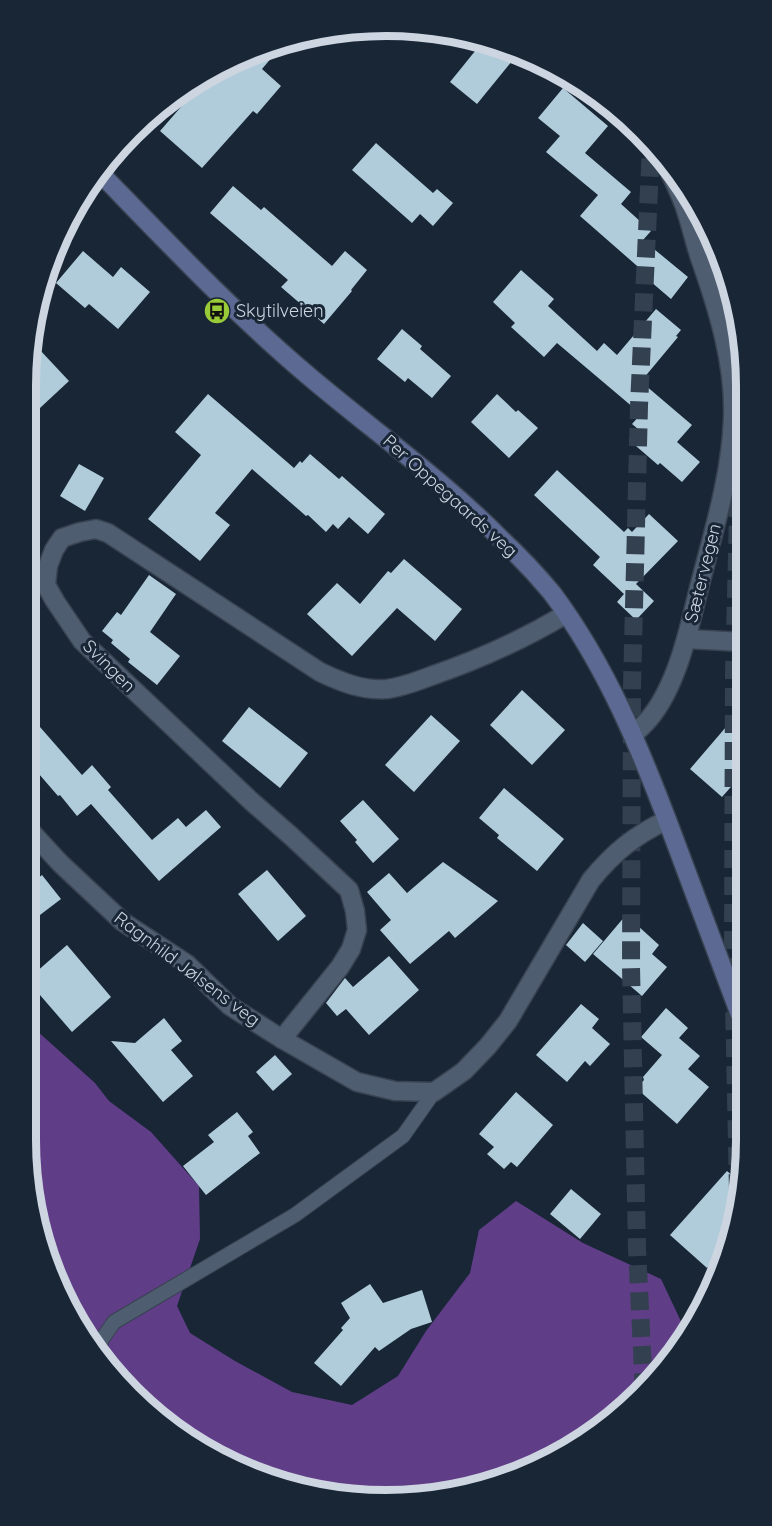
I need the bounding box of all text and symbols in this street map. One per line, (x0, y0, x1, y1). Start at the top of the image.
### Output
bus stop icon: Skytilveien (202, 296, 232, 326)
place label: Skytilveien (236, 299, 324, 322)
street label: Per Oppegaards veg (378, 429, 522, 562)
street label: Sætervegen (679, 521, 726, 625)
street label: Svingen (78, 634, 141, 697)
street label: Ragnhild Jølsens veg (110, 906, 265, 1031)

